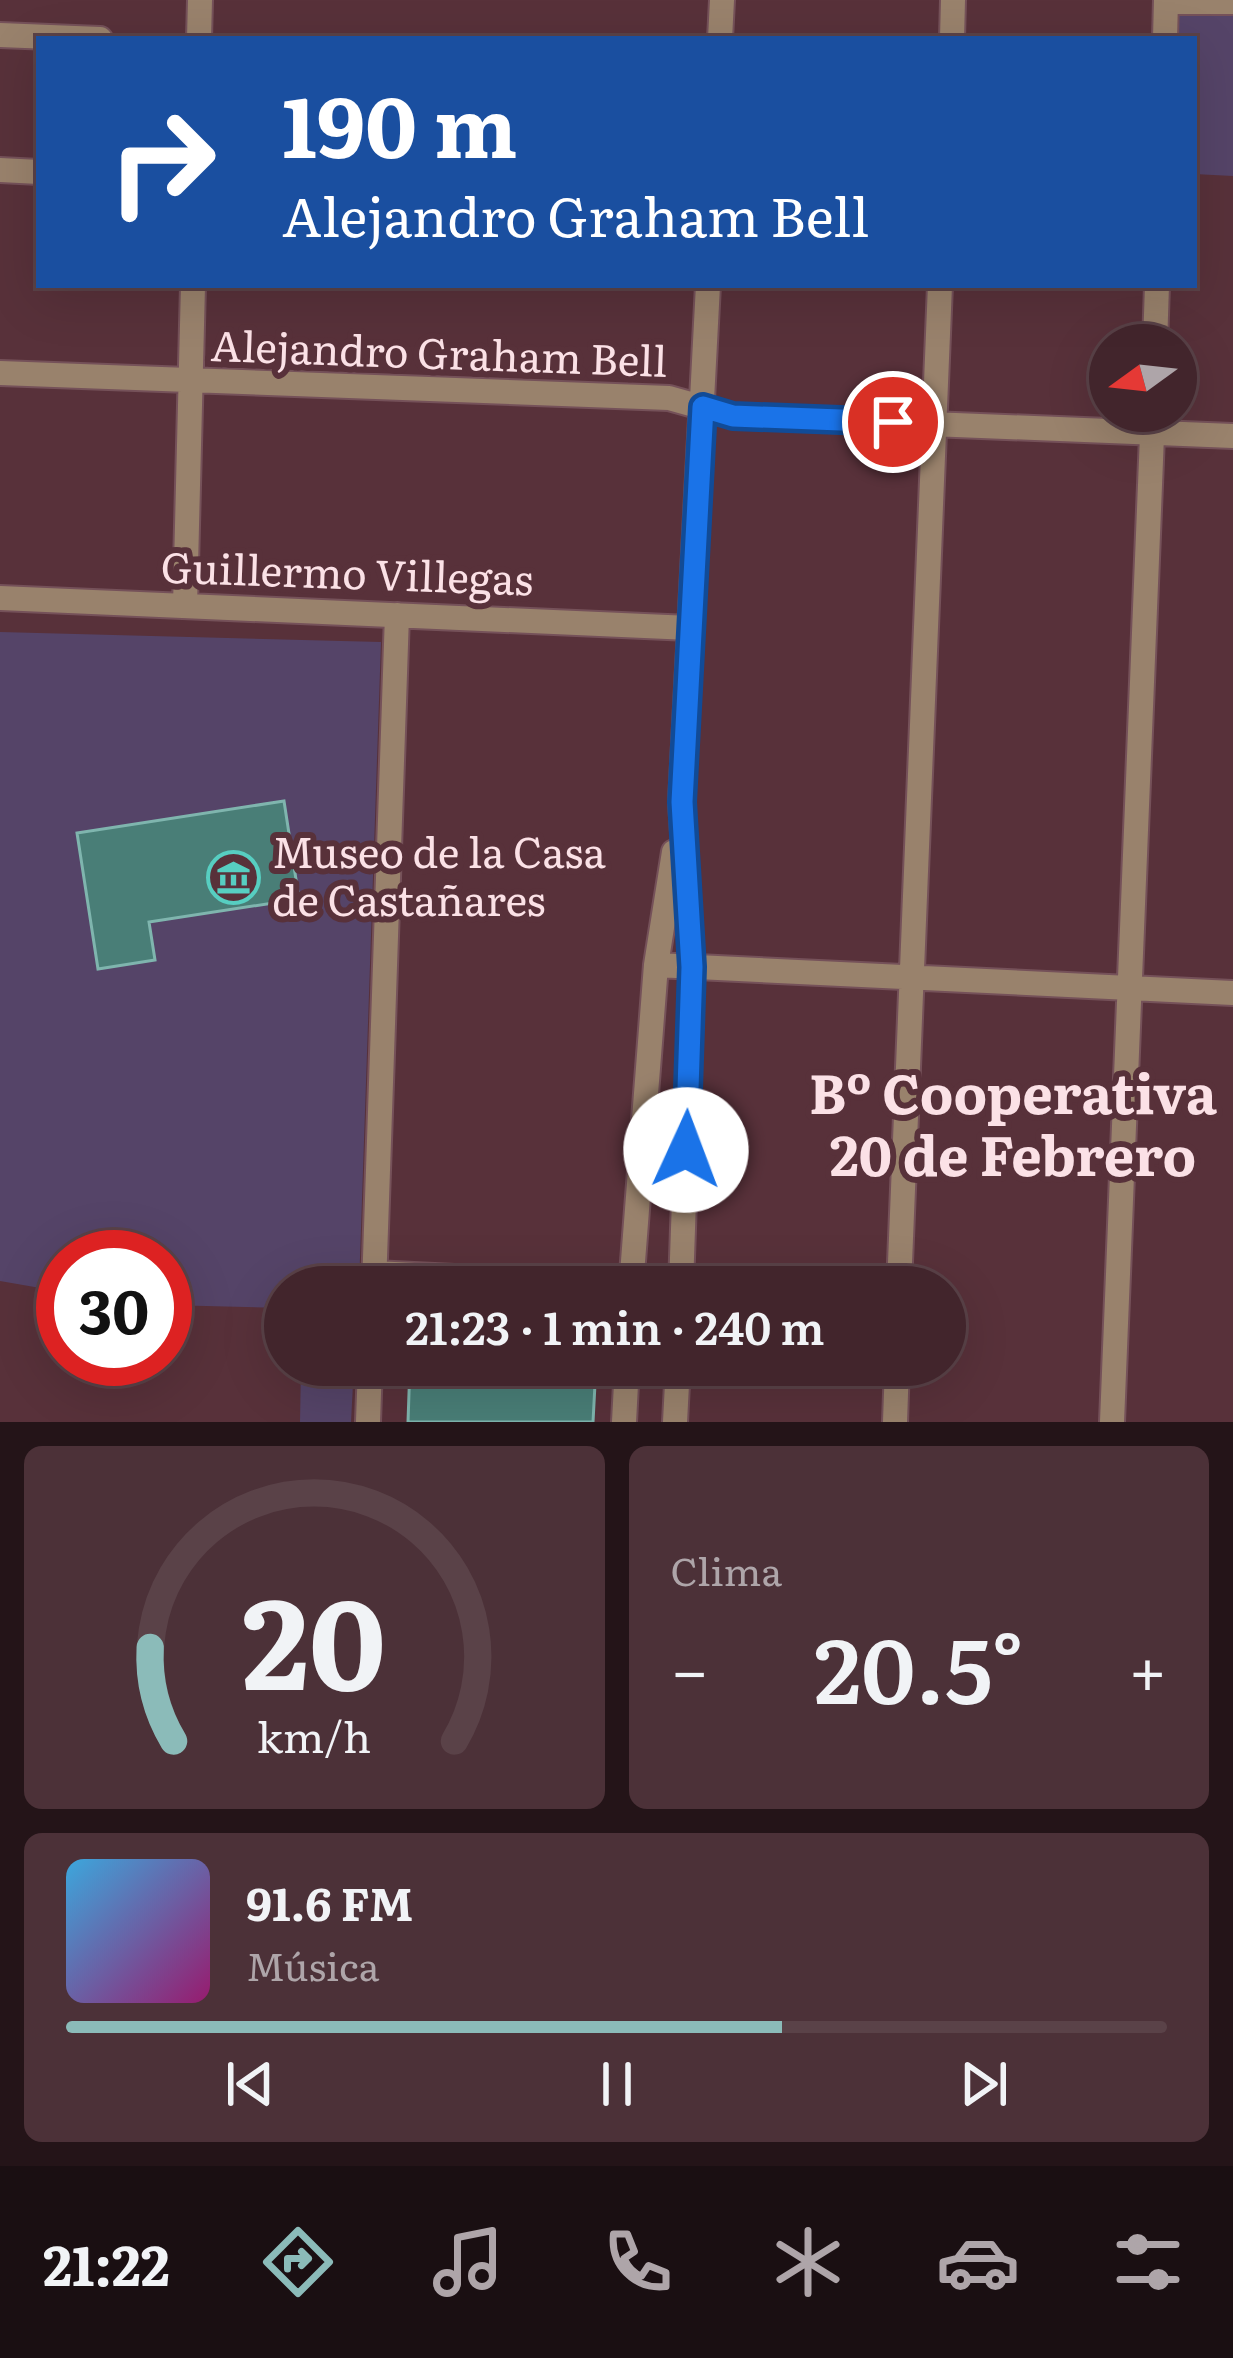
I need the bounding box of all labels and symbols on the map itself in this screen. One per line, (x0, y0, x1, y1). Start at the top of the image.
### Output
street label: Alejandro Graham Bell (210, 312, 668, 390)
north arrow (1089, 324, 1197, 432)
pin (842, 371, 944, 473)
street label: Guillermo Villegas (160, 534, 534, 608)
place label: Museo de la Casa de Castañares (272, 819, 606, 929)
museum icon: Museo de la Casa de Castañares (205, 849, 261, 905)
district label: Bº Cooperativa 20 de Febrero (809, 1050, 1218, 1193)
position arrow (623, 1087, 749, 1213)
speed limit sign: 30 (36, 1230, 192, 1386)

